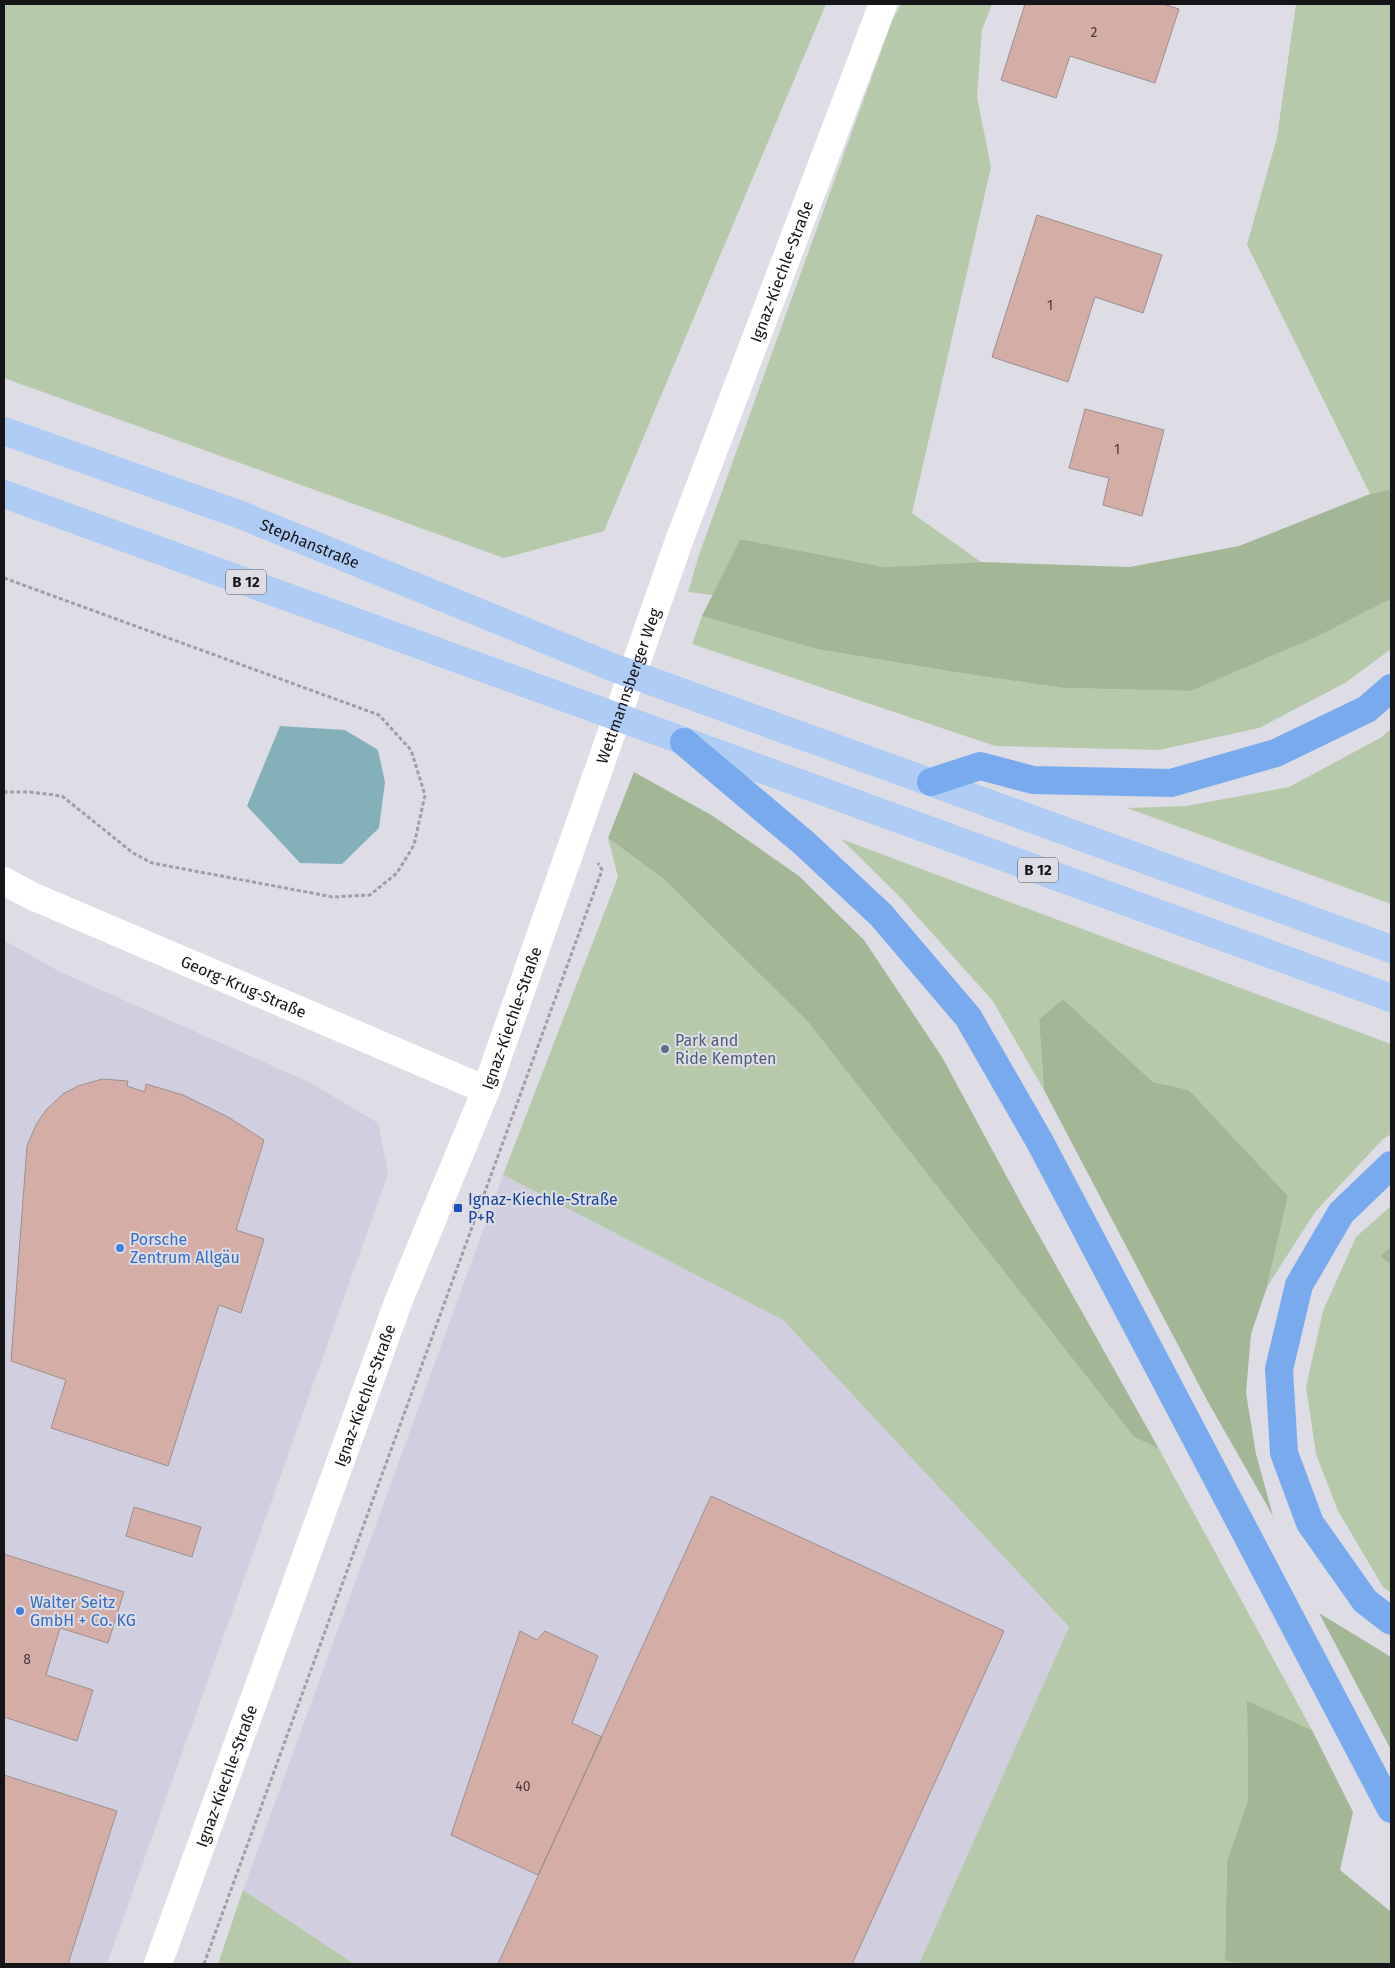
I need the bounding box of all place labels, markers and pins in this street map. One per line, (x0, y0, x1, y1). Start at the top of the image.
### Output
place label: Park and Ride Kempten (675, 1031, 777, 1068)
marker: Park and Ride Kempten (659, 1043, 671, 1055)
place label: Ignaz-Kiechle-Straße P+R (468, 1190, 618, 1227)
marker: Ignaz-Kiechle-Straße P+R (452, 1202, 464, 1214)
place label: Porsche Zentrum Allgäu (130, 1230, 240, 1267)
marker: Porsche Zentrum Allgäu (114, 1242, 126, 1254)
place label: Walter Seitz GmbH + Co. KG (30, 1593, 136, 1630)
marker: Walter Seitz GmbH + Co. KG (14, 1605, 26, 1617)

